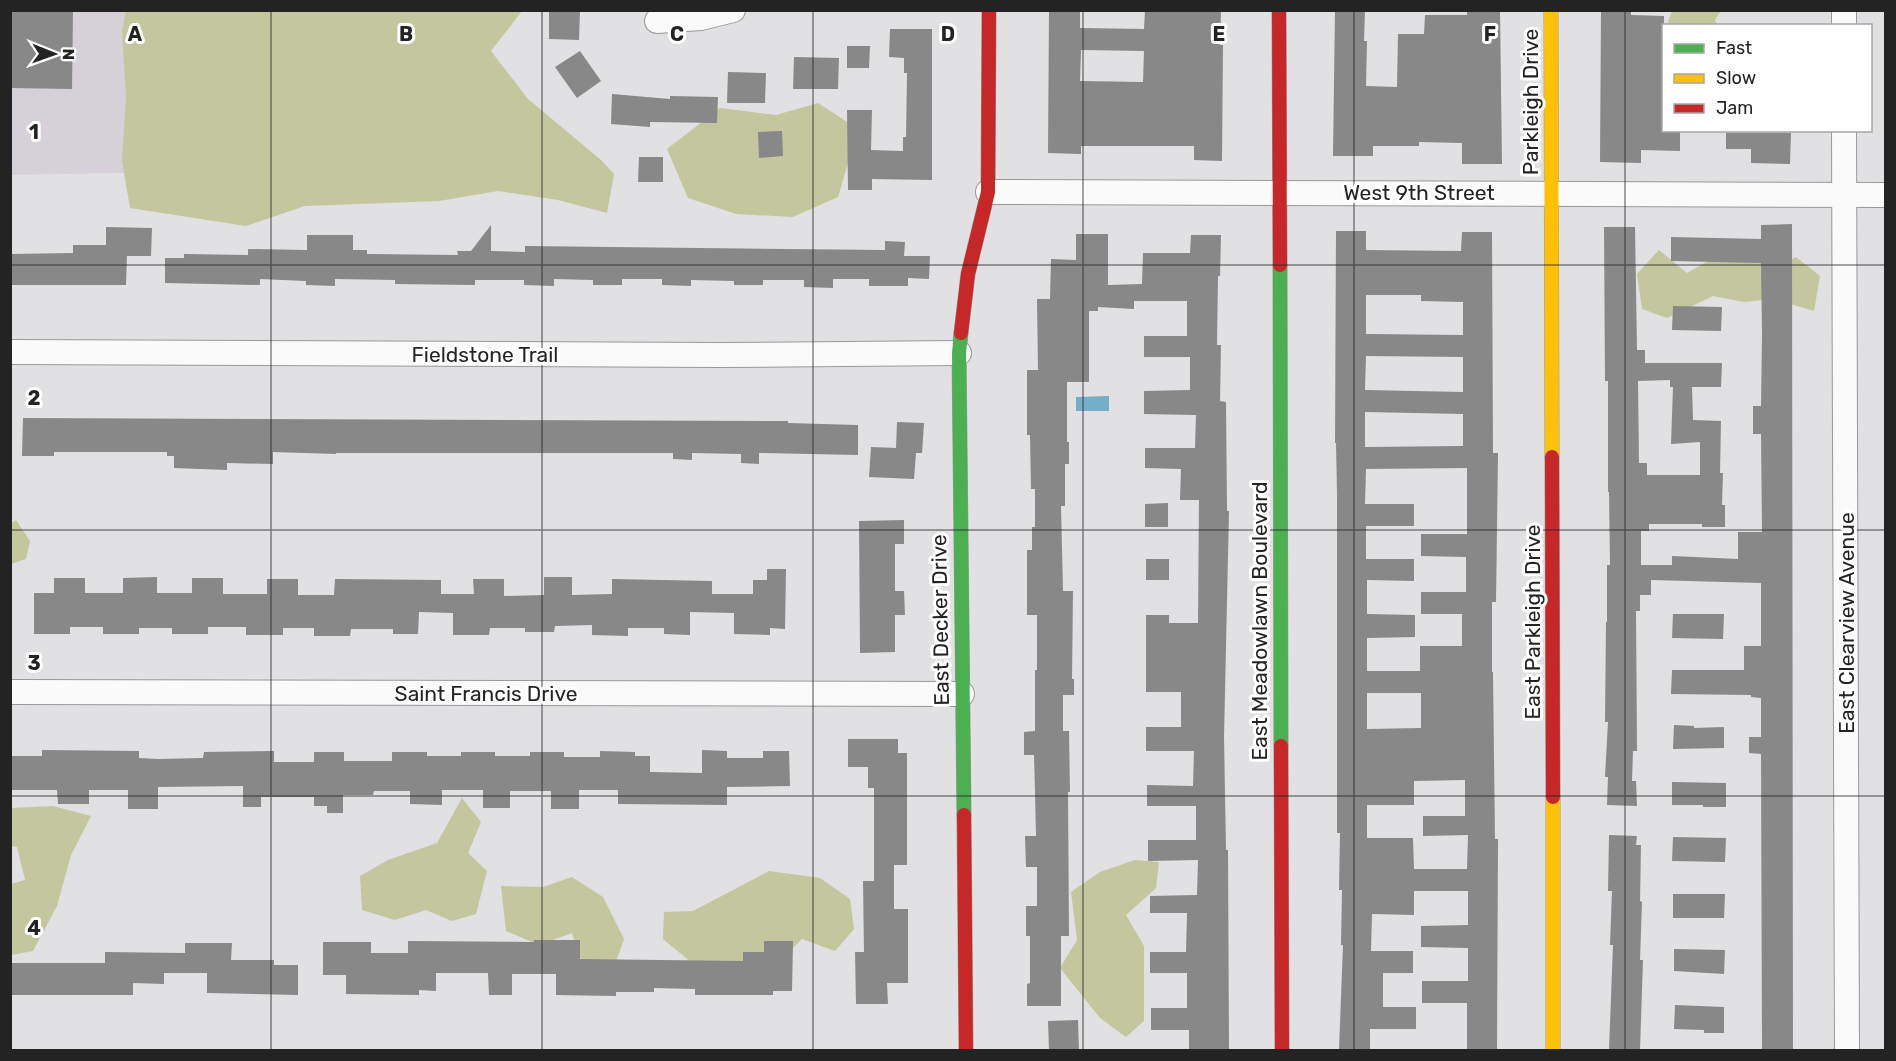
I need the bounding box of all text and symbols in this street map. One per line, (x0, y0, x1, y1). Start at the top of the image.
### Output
text: A (128, 22, 143, 46)
text: B (399, 22, 413, 46)
text: C (670, 22, 684, 46)
text: D (941, 22, 955, 46)
text: E (1213, 22, 1225, 46)
text: F (1484, 22, 1496, 46)
north arrow (24, 24, 84, 84)
legend (1662, 24, 1872, 132)
street label: Parkleigh Drive (1518, 29, 1543, 175)
text: Fast (1716, 37, 1752, 59)
text: N (59, 48, 78, 60)
text: Slow (1716, 67, 1756, 89)
text: Jam (1716, 97, 1753, 119)
text: 1 (29, 120, 39, 144)
street label: West 9th Street (1343, 180, 1495, 205)
street label: Fieldstone Trail (412, 342, 558, 367)
text: 2 (28, 386, 41, 410)
street label: East Meadowlawn Boulevard (1247, 481, 1272, 761)
street label: East Clearview Avenue (1834, 512, 1859, 734)
street label: East Parkleigh Drive (1520, 524, 1545, 720)
street label: East Decker Drive (926, 534, 954, 706)
text: 3 (27, 651, 41, 675)
street label: Saint Francis Drive (395, 681, 577, 706)
text: 4 (27, 916, 41, 940)

